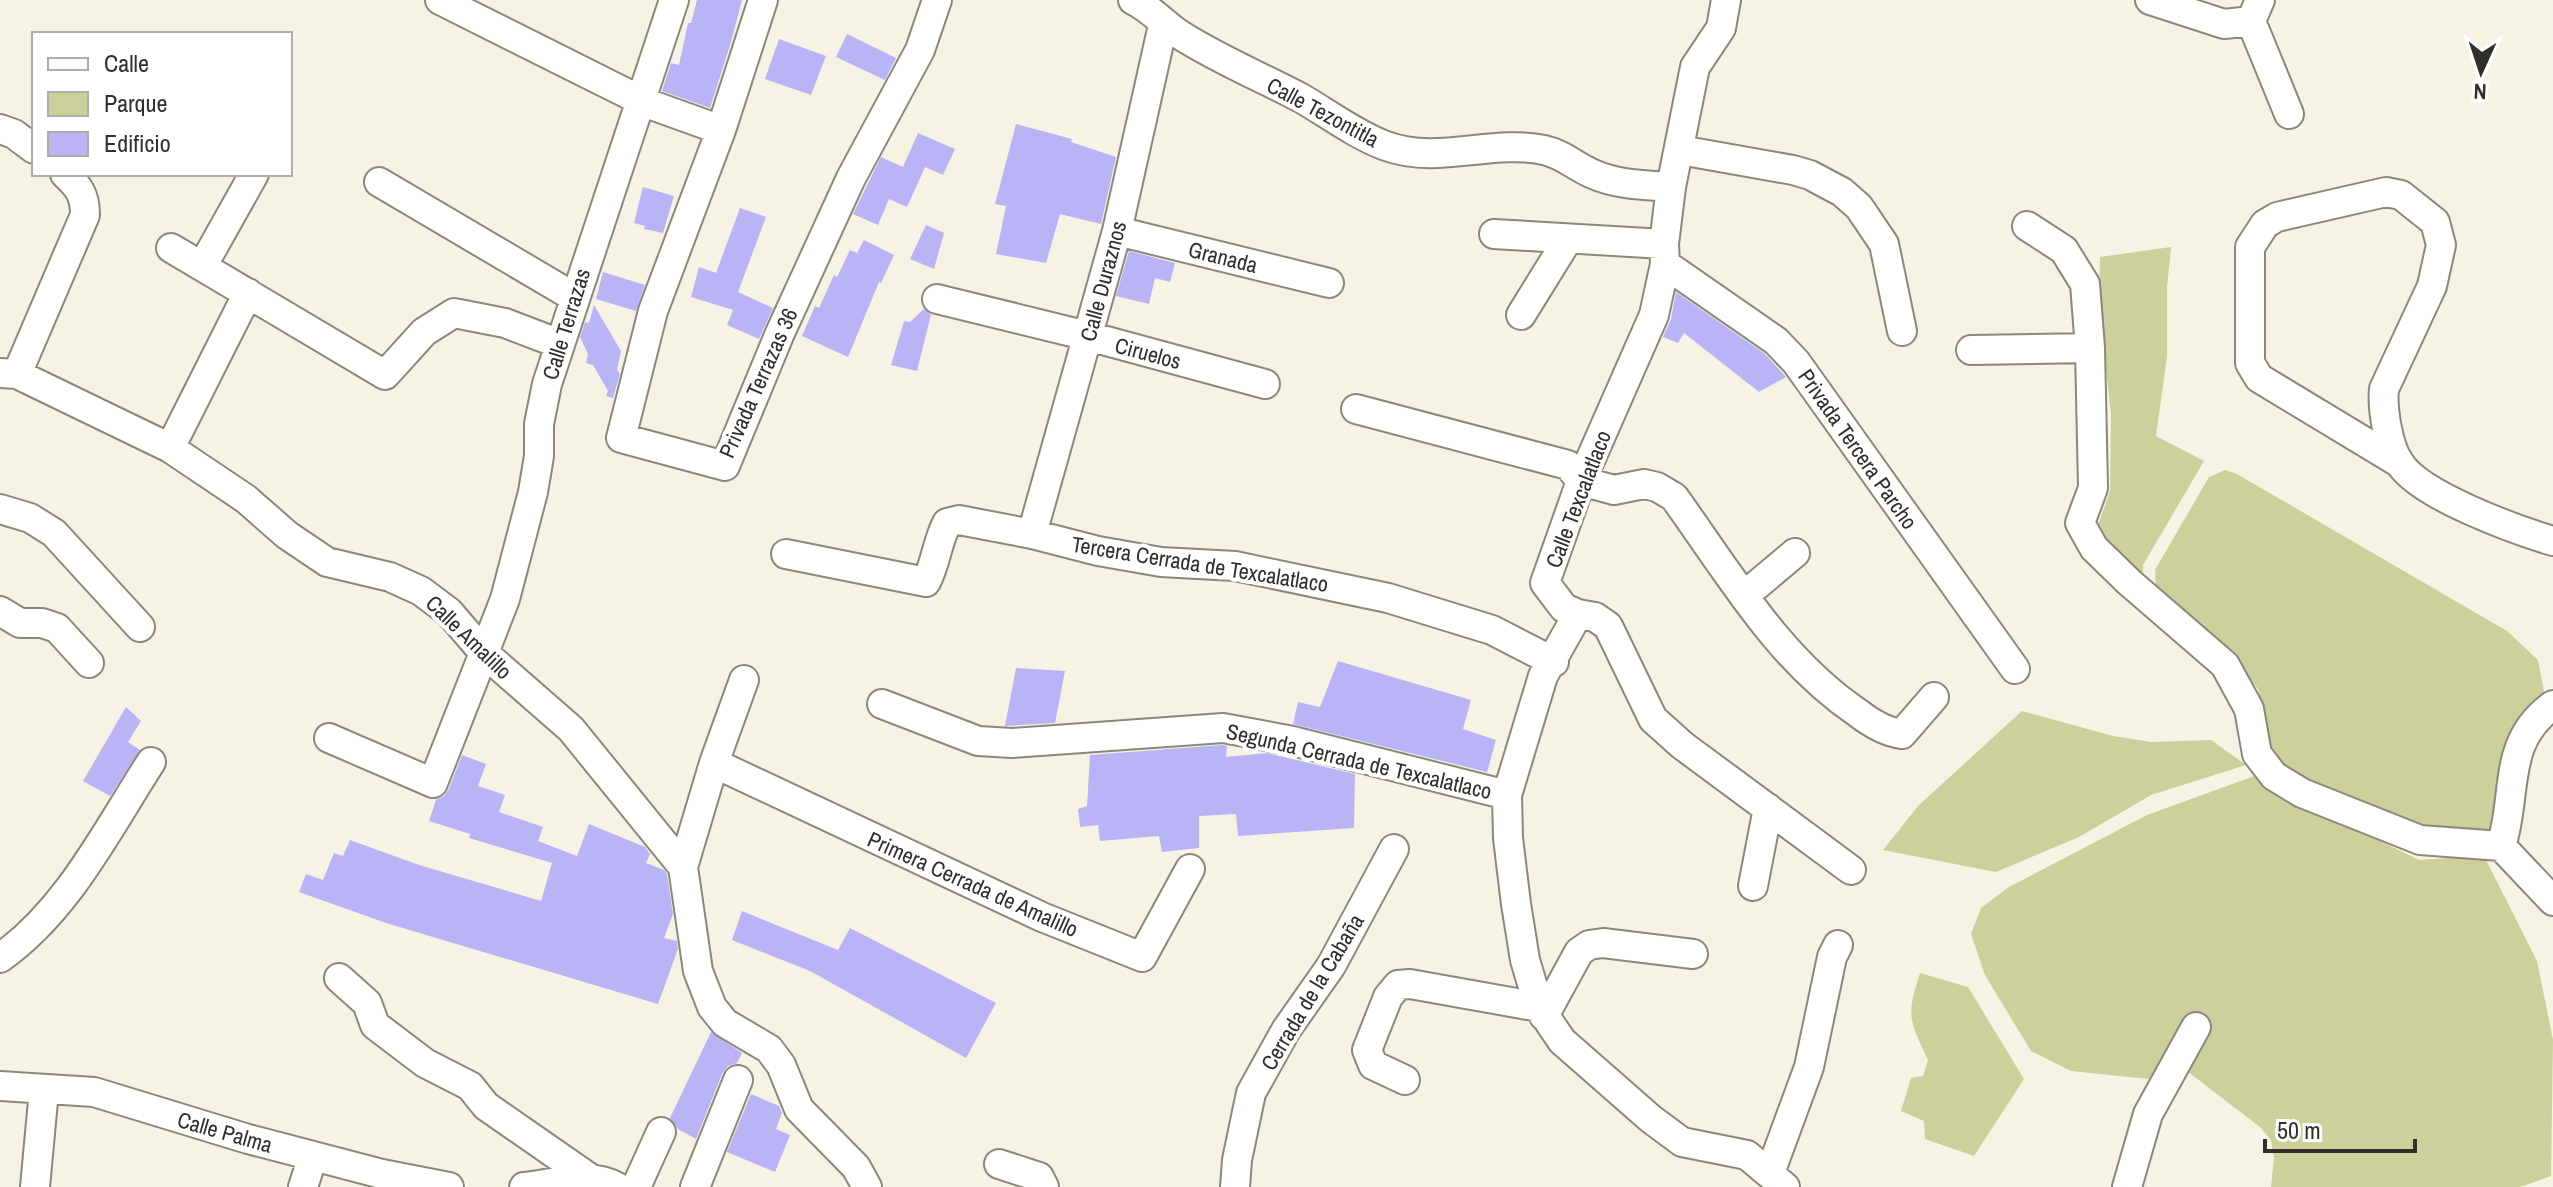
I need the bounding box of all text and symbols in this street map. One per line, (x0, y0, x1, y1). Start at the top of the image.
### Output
legend (32, 32, 292, 176)
north arrow (2441, 32, 2521, 112)
text: Calle (104, 47, 149, 79)
street label: Calle Tezontitla (1262, 70, 1384, 154)
text: N (2473, 77, 2487, 107)
text: Parque (104, 87, 167, 119)
text: Edificio (104, 127, 171, 159)
street label: Calle Duraznos (1073, 218, 1133, 344)
street label: Granada (1185, 234, 1261, 280)
street label: Calle Terrazas (535, 265, 597, 383)
street label: Privada Terrazas 36 (712, 303, 804, 463)
street label: Ciruelos (1112, 330, 1184, 376)
street label: Privada Tercera Parcho (1791, 363, 1925, 535)
street label: Calle Texcalatlaco (1538, 426, 1618, 572)
street label: Tercera Cerrada de Texcalatlaco (1070, 529, 1330, 599)
street label: Calle Amalillo (419, 588, 519, 686)
street label: Segunda Cerrada de Texcalatlaco (1223, 716, 1495, 806)
street label: Primera Cerrada de Amalillo (863, 824, 1083, 944)
street label: Cerrada de la Cabaña (1253, 908, 1371, 1076)
scale bar (2265, 1103, 2415, 1153)
street label: Calle Palma (174, 1104, 276, 1160)
text: 50 m (2277, 1114, 2321, 1146)

